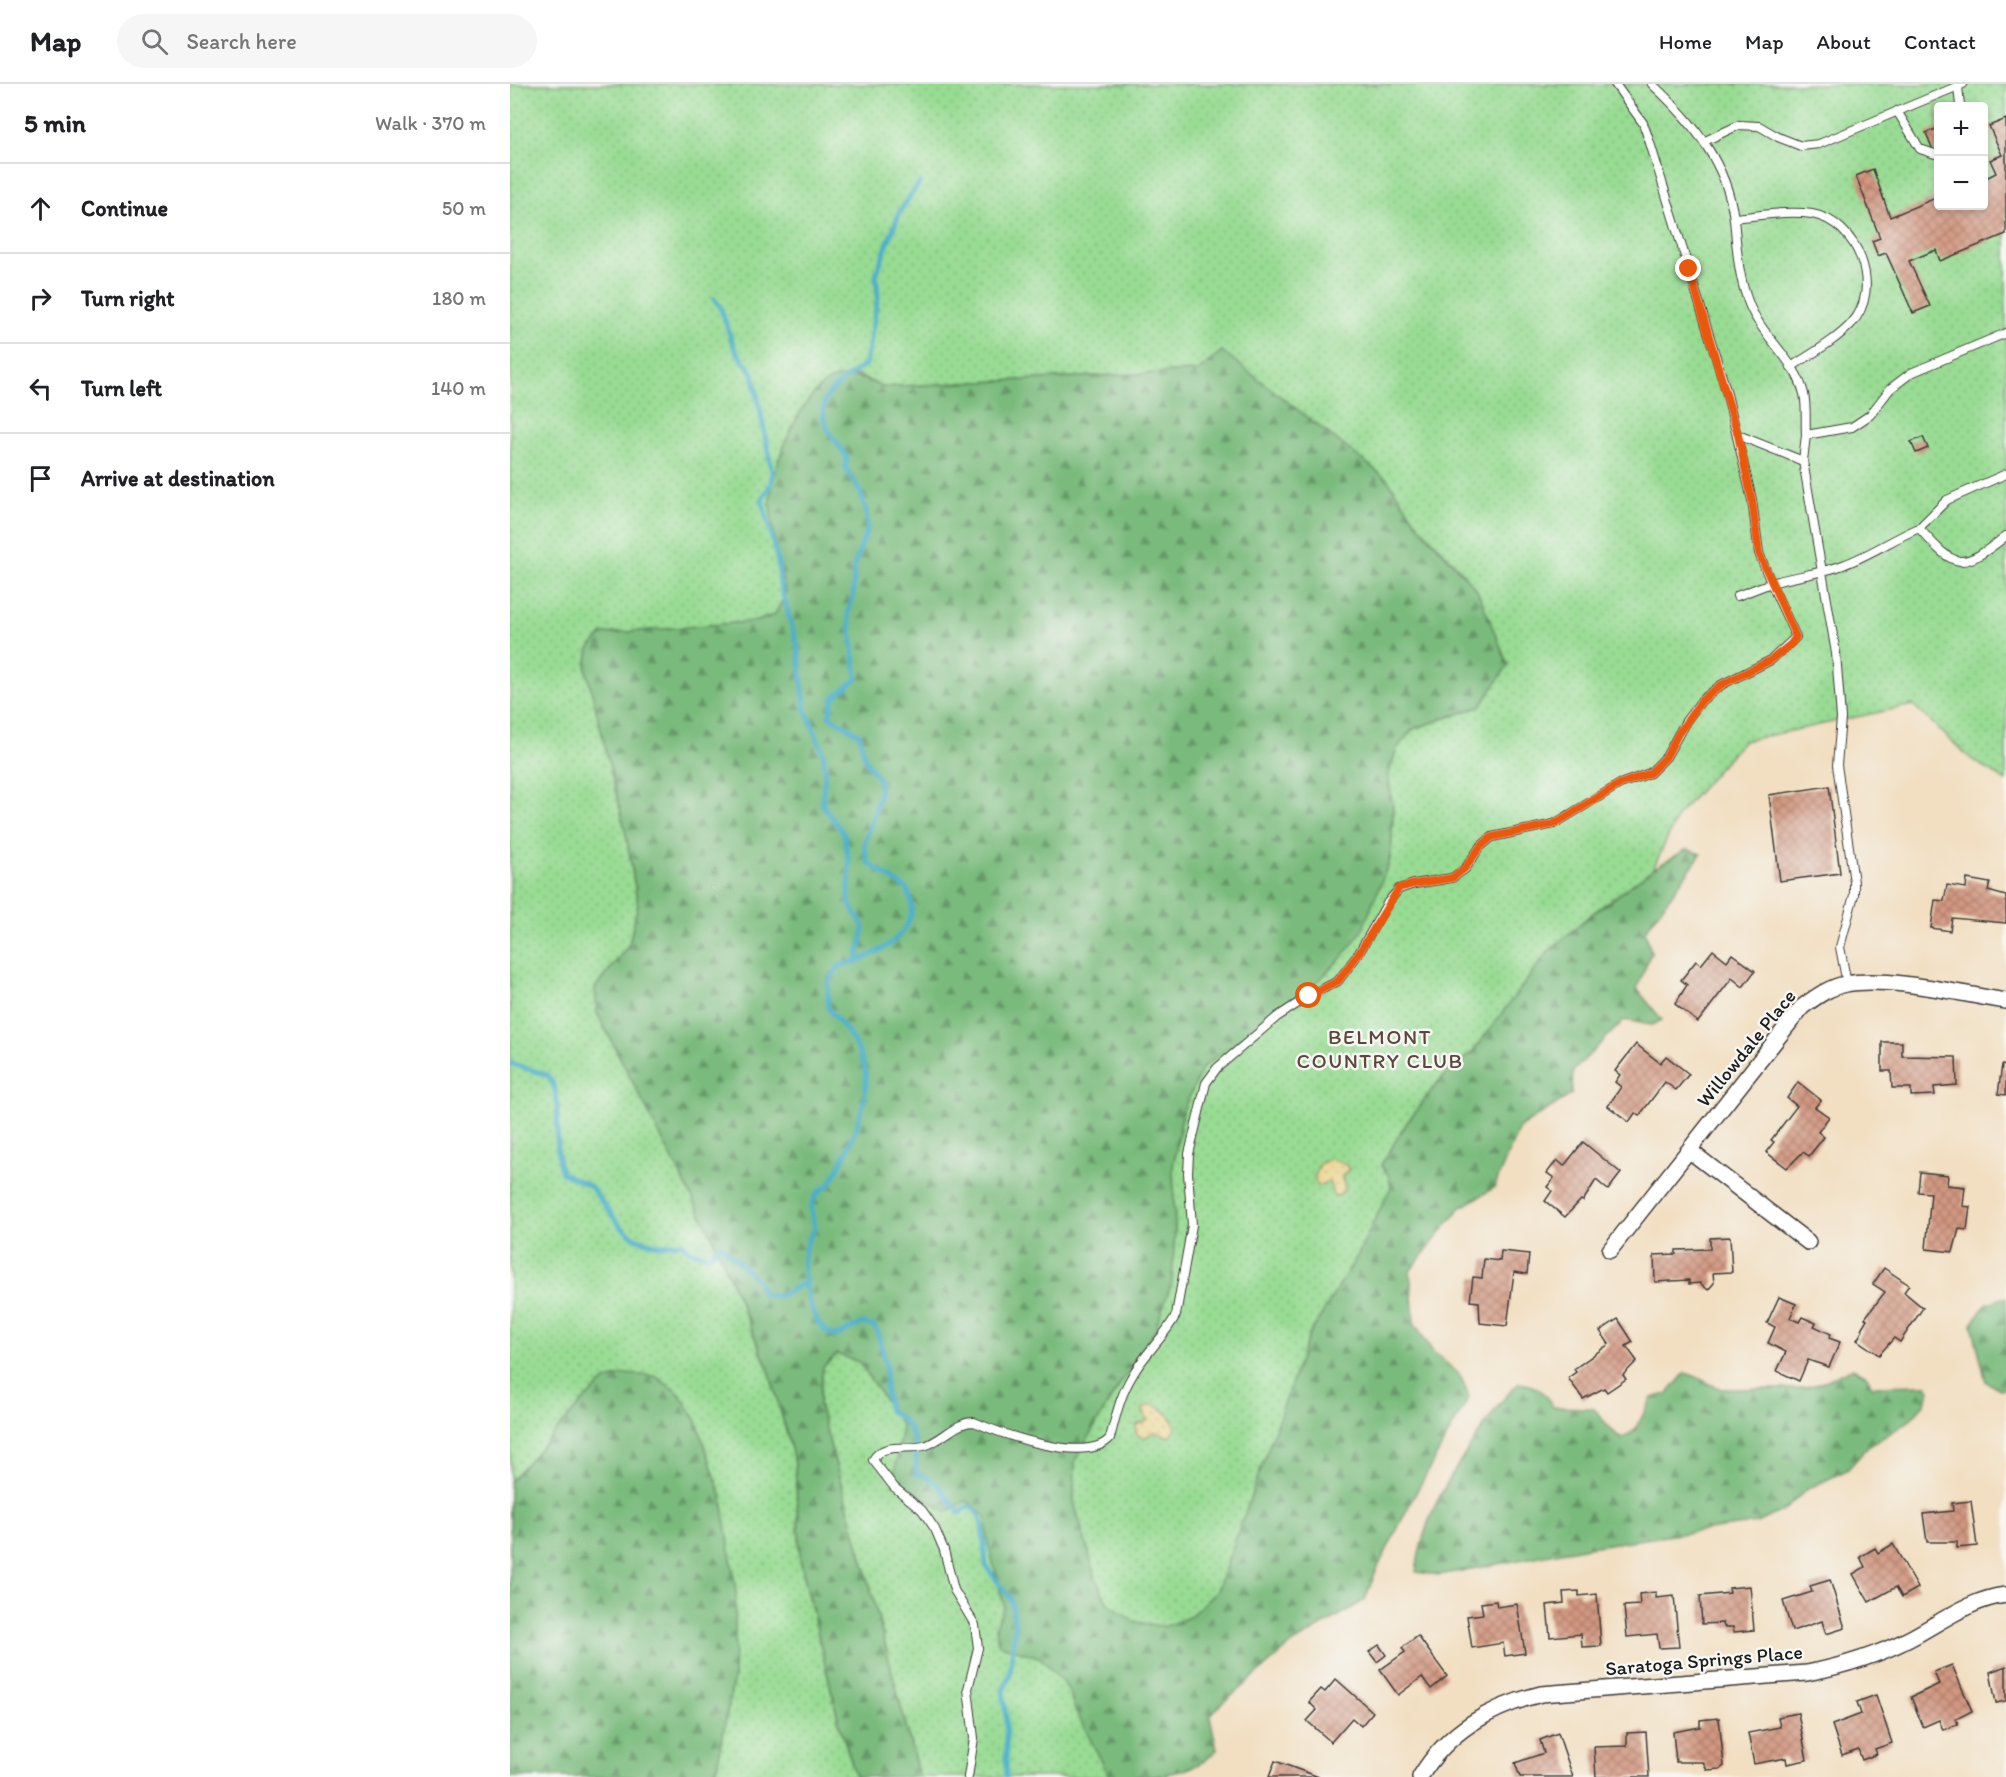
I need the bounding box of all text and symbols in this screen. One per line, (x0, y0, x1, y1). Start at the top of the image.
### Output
search box (117, 14, 537, 68)
text: Map (30, 24, 81, 58)
icon: search (138, 25, 171, 58)
text: Search here (186, 28, 297, 55)
text: Home (1659, 29, 1712, 54)
text: Map (1745, 29, 1784, 54)
text: About (1817, 29, 1871, 54)
text: Contact (1904, 29, 1976, 54)
map controls (1934, 102, 1988, 210)
button: + (1934, 102, 1988, 156)
text: 5 min (24, 107, 86, 139)
text: Walk · 370 m (375, 111, 486, 135)
button: − (1934, 156, 1988, 210)
icon: ahead (24, 192, 57, 225)
text: Continue (81, 195, 168, 222)
text: 50 m (442, 196, 486, 220)
route end (1675, 255, 1701, 281)
icon: right (24, 282, 57, 315)
text: Turn right (81, 285, 175, 312)
text: 180 m (432, 286, 486, 310)
icon: left (24, 372, 57, 405)
text: Turn left (81, 375, 162, 402)
text: 140 m (431, 376, 486, 400)
icon: arrive (24, 462, 57, 495)
text: Arrive at destination (81, 465, 275, 492)
route start (1295, 982, 1321, 1008)
street label: Willowdale Place (1691, 984, 1801, 1112)
district label: BELMONT COUNTRY CLUB (1297, 1024, 1464, 1073)
street label: Saratoga Springs Place (1604, 1639, 1804, 1681)

